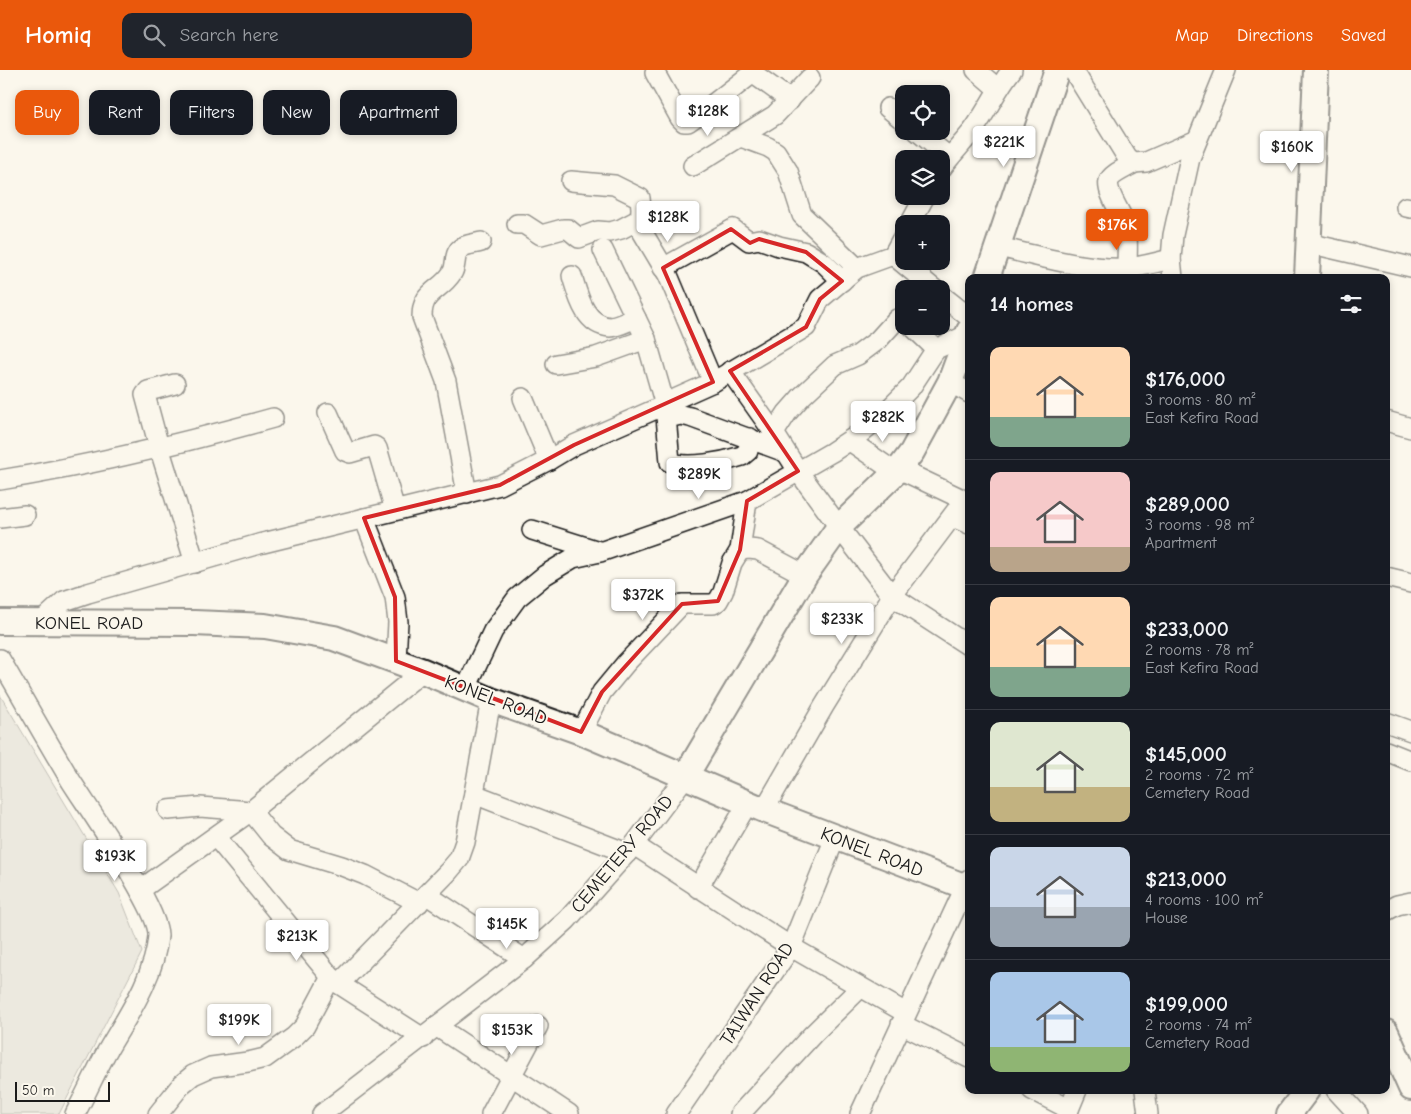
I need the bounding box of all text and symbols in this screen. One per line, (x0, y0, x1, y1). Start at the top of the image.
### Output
search box (122, 13, 472, 58)
text: Homiq (25, 21, 92, 49)
icon: search (140, 21, 168, 49)
text: Search here (180, 24, 279, 46)
text: Map (1175, 25, 1209, 46)
text: Directions (1237, 25, 1313, 46)
text: Saved (1341, 25, 1386, 46)
map controls (895, 85, 950, 335)
button: locate (895, 85, 950, 140)
chip: Buy (15, 90, 79, 135)
chip: Rent (89, 90, 160, 135)
chip: Filters (170, 90, 253, 135)
chip: New (263, 90, 330, 135)
chip: Apartment (340, 90, 457, 135)
pin: $128K (673, 94, 743, 137)
text: $128K (687, 102, 729, 120)
pin: $221K (969, 126, 1039, 168)
pin: $160K (1257, 131, 1327, 173)
text: $221K (984, 133, 1024, 151)
text: $160K (1271, 138, 1313, 156)
button: layers (895, 150, 950, 205)
pin: $128K (633, 200, 703, 243)
text: $128K (647, 208, 689, 226)
pin: $176K (1082, 208, 1152, 251)
button: + (895, 215, 950, 270)
text: $176K (1097, 216, 1137, 234)
button: − (895, 280, 950, 335)
icon: filters (1337, 290, 1365, 318)
text: 14 homes (990, 292, 1073, 316)
icon: home (1030, 367, 1090, 427)
text: $176,000 (1145, 367, 1226, 391)
text: 3 rooms · 80 m² (1145, 391, 1255, 409)
pin: $282K (848, 400, 918, 443)
text: $282K (862, 408, 904, 426)
text: East Kefira Road (1145, 409, 1259, 427)
pin: $289K (664, 458, 734, 500)
text: $289K (677, 465, 721, 483)
icon: home (1030, 492, 1090, 552)
text: $289,000 (1145, 492, 1230, 516)
text: 3 rooms · 98 m² (1145, 516, 1254, 534)
text: Apartment (1145, 534, 1217, 552)
pin: $372K (608, 578, 678, 621)
text: $372K (622, 586, 664, 604)
pin: $233K (807, 602, 877, 645)
text: $233K (821, 610, 863, 628)
street label: KONEL ROAD (35, 612, 143, 634)
icon: home (1030, 617, 1090, 677)
text: $233,000 (1145, 617, 1229, 641)
text: 2 rooms · 78 m² (1145, 641, 1253, 659)
text: East Kefira Road (1145, 659, 1259, 677)
street label: KONEL ROAD (441, 670, 551, 730)
icon: home (1030, 742, 1090, 802)
text: $145,000 (1145, 742, 1227, 766)
text: 2 rooms · 72 m² (1145, 766, 1254, 784)
text: Cemetery Road (1145, 784, 1250, 802)
street label: CEMETERY ROAD (566, 790, 678, 918)
street label: KONEL ROAD (817, 822, 927, 882)
pin: $193K (80, 840, 150, 882)
text: $193K (94, 847, 136, 865)
icon: home (1030, 867, 1090, 927)
text: $213,000 (1145, 867, 1227, 891)
text: 4 rooms · 100 m² (1145, 891, 1263, 909)
pin: $145K (472, 908, 542, 950)
text: House (1145, 909, 1188, 927)
text: $145K (487, 915, 527, 933)
pin: $213K (262, 920, 332, 962)
text: $213K (277, 927, 317, 945)
street label: TAIWAN ROAD (715, 938, 799, 1050)
icon: home (1030, 992, 1090, 1052)
text: $199,000 (1145, 992, 1228, 1016)
pin: $199K (204, 1004, 274, 1046)
text: $199K (218, 1011, 260, 1029)
pin: $153K (477, 1014, 547, 1056)
text: 2 rooms · 74 m² (1145, 1016, 1252, 1034)
text: $153K (491, 1021, 533, 1039)
text: Cemetery Road (1145, 1034, 1250, 1052)
scale bar (15, 1079, 110, 1102)
text: 50 m (22, 1082, 54, 1099)

